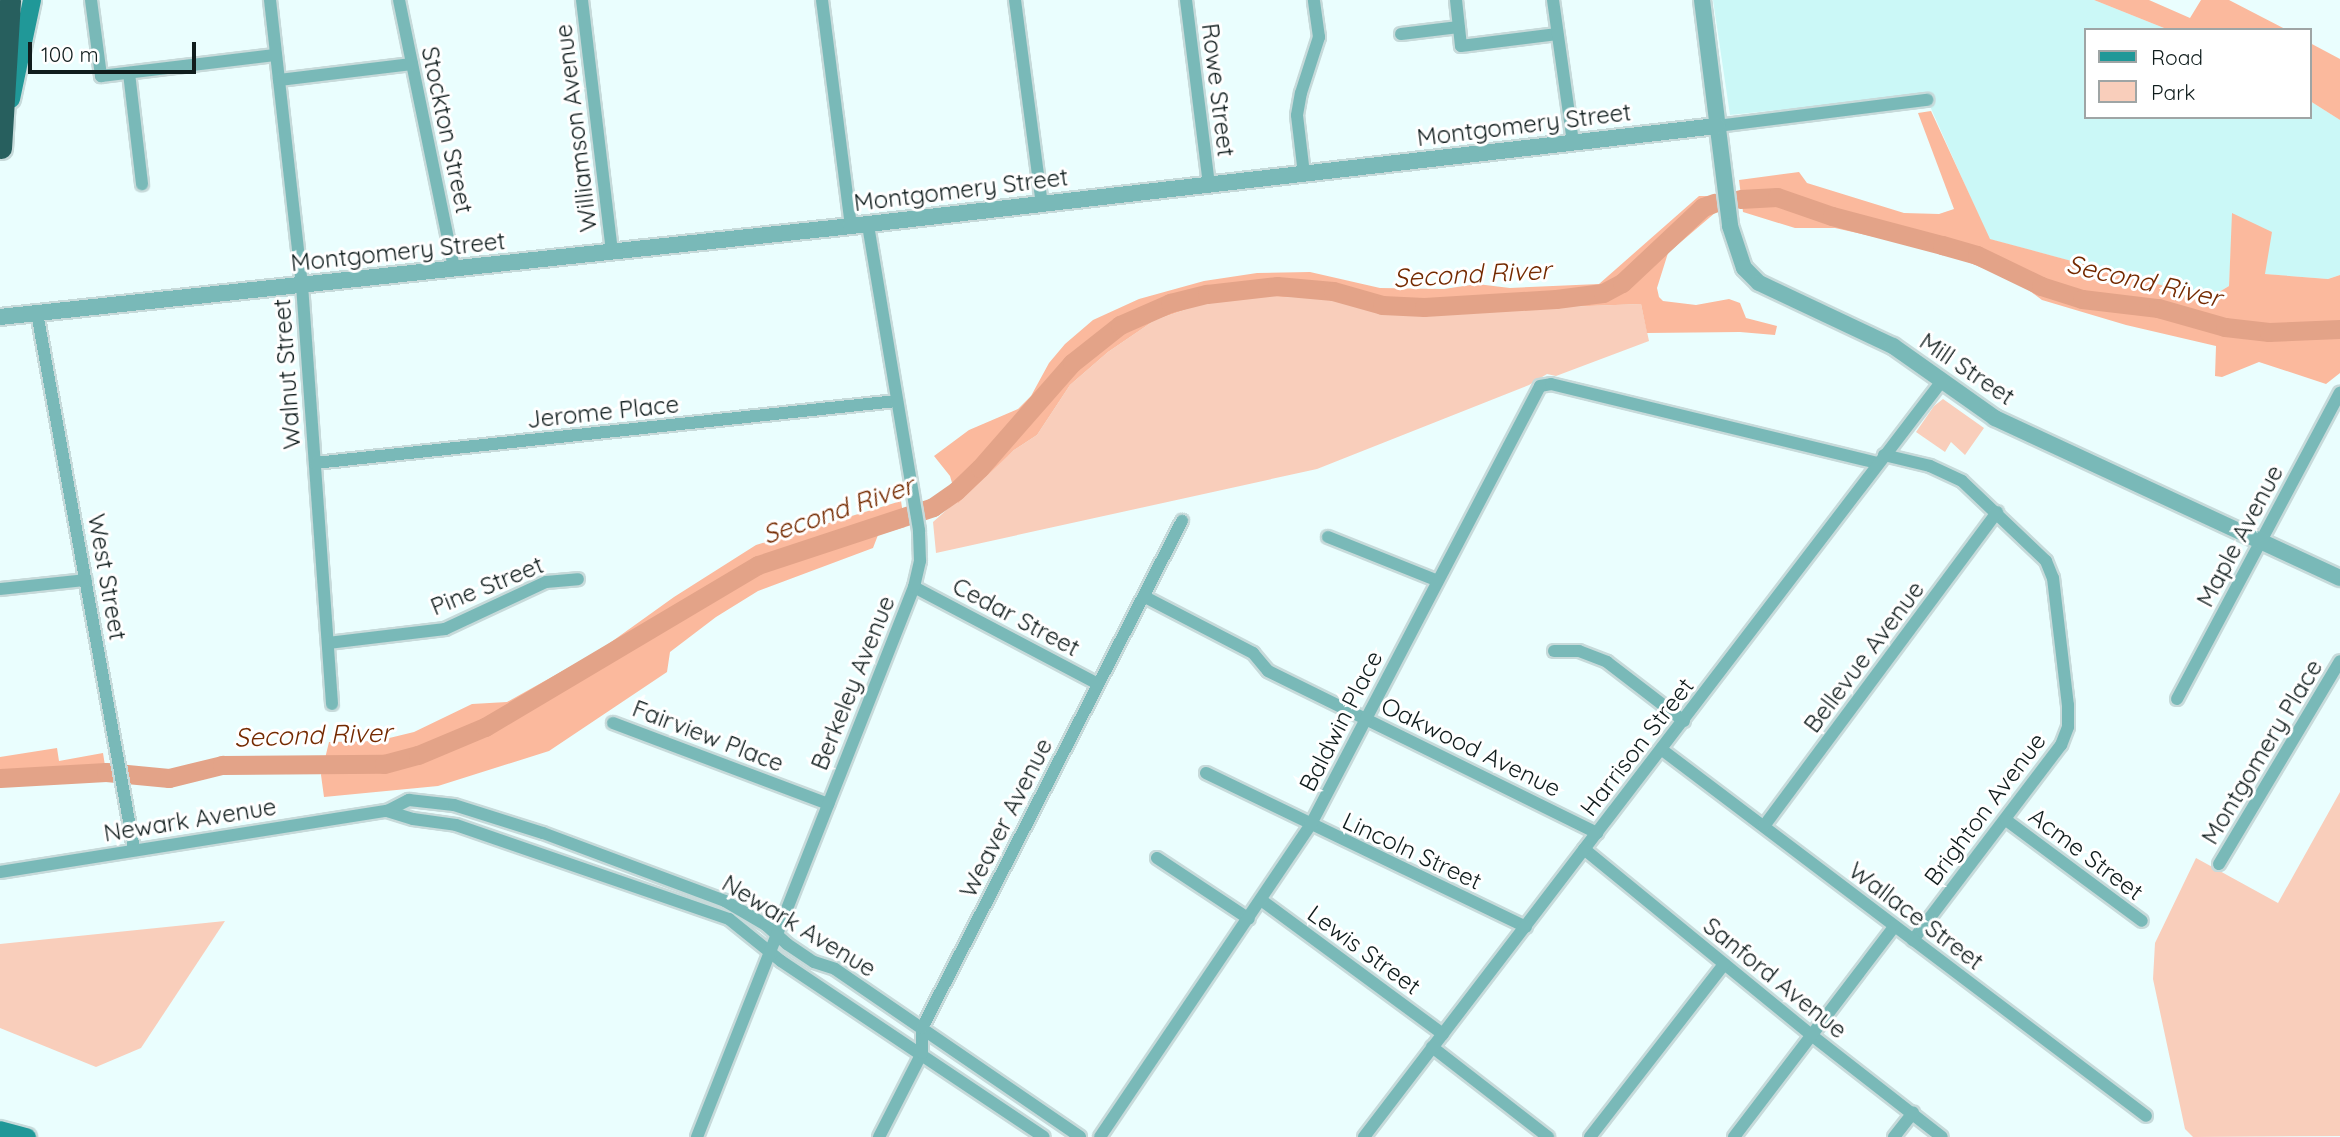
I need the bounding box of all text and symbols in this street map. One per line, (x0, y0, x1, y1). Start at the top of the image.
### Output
street label: Williamson Avenue (549, 22, 603, 234)
street label: Rowe Street (1196, 22, 1240, 158)
scale bar (32, 28, 200, 72)
legend (2084, 28, 2312, 119)
text: 100 m (41, 41, 99, 67)
street label: Stockton Street (415, 44, 479, 216)
text: Road (2151, 44, 2203, 70)
text: Park (2151, 79, 2195, 105)
street label: Montgomery Street (1415, 98, 1633, 152)
street label: Montgomery Street (852, 163, 1070, 217)
street label: Montgomery Street (289, 226, 507, 278)
water label: Second River (2064, 248, 2224, 314)
water label: Second River (1392, 254, 1552, 294)
street label: Walnut Street (267, 298, 307, 450)
street label: Mill Street (1914, 327, 2020, 411)
street label: Jerome Place (525, 390, 681, 434)
street label: Maple Avenue (2191, 460, 2289, 612)
water label: Second River (758, 470, 918, 550)
street label: West Street (82, 512, 132, 642)
street label: Pine Street (426, 550, 548, 622)
street label: Cedar Street (948, 571, 1084, 663)
street label: Bellevue Avenue (1798, 576, 1930, 738)
street label: Berkeley Avenue (805, 592, 901, 774)
street label: Baldwin Place (1293, 646, 1389, 796)
street label: Montgomery Place (2195, 654, 2329, 850)
street label: Harrison Street (1574, 672, 1700, 822)
street label: Oakwood Avenue (1377, 691, 1565, 803)
street label: Fairview Place (628, 694, 788, 778)
water label: Second River (234, 717, 392, 753)
street label: Brighton Avenue (1918, 727, 2052, 891)
street label: Weaver Avenue (954, 734, 1058, 902)
street label: Newark Avenue (102, 792, 278, 848)
street label: Acme Street (2023, 802, 2149, 906)
street label: Lincoln Street (1338, 806, 1486, 896)
street label: Wallace Street (1843, 856, 1989, 976)
street label: Newark Avenue (717, 869, 881, 983)
street label: Lewis Street (1302, 899, 1426, 1001)
street label: Sanford Avenue (1698, 911, 1852, 1045)

